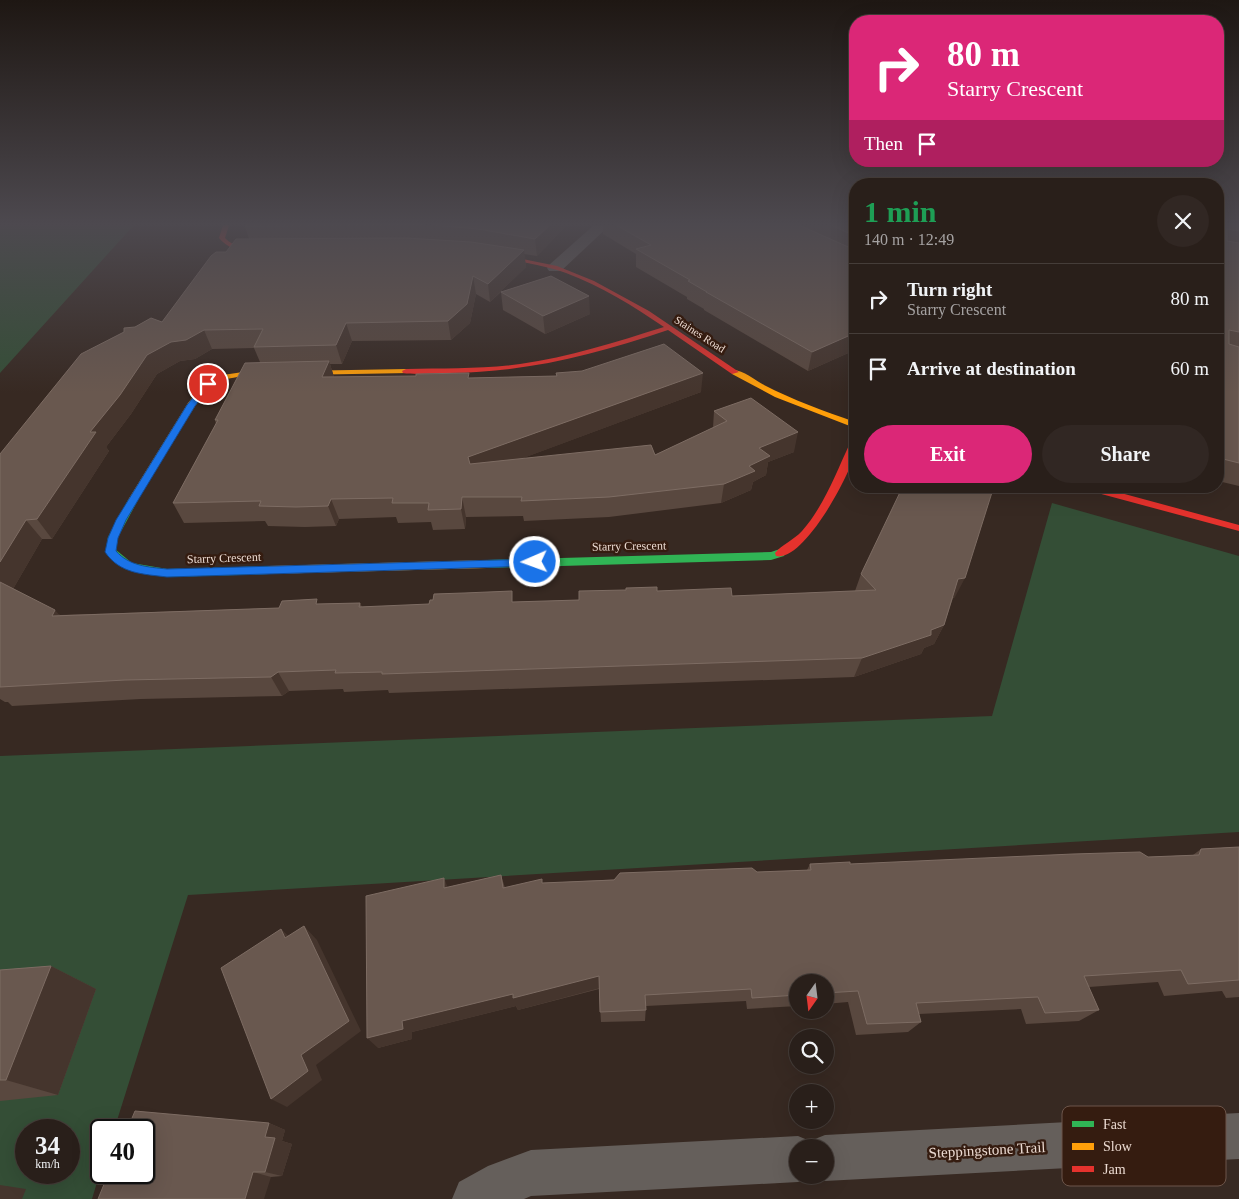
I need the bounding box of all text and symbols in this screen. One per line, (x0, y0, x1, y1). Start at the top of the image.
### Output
icon: right (864, 35, 929, 100)
text: 80 m (947, 35, 1020, 74)
text: Starry Crescent (947, 76, 1083, 101)
icon: arrive (913, 130, 941, 158)
text: Then (864, 133, 903, 154)
text: 1 min (864, 195, 937, 228)
button: close (1157, 195, 1209, 247)
text: 140 m · 12:49 (864, 231, 954, 248)
text: Turn right (907, 279, 992, 300)
icon: right (864, 285, 892, 313)
text: 80 m (1170, 288, 1209, 309)
text: Starry Crescent (907, 301, 1006, 318)
street label: Staines Road (673, 313, 728, 355)
icon: arrive (864, 355, 892, 383)
text: Arrive at destination (907, 358, 1076, 379)
text: 60 m (1170, 358, 1209, 379)
pin (187, 363, 229, 405)
icon: arrive (194, 370, 222, 398)
button: Exit (864, 425, 1032, 483)
button: Share (1042, 425, 1209, 483)
position arrow (508, 535, 560, 587)
street label: Starry Crescent (592, 538, 667, 554)
street label: Starry Crescent (187, 550, 262, 566)
north arrow (789, 974, 834, 1019)
map controls (789, 974, 834, 1184)
button: search (789, 1029, 834, 1074)
button: + (789, 1084, 834, 1129)
legend (1062, 1106, 1226, 1186)
text: Fast (1103, 1117, 1126, 1132)
speed limit sign: 40 (90, 1119, 155, 1184)
text: 34 (35, 1132, 60, 1159)
button: − (789, 1139, 834, 1184)
street label: Steppingstone Trail (928, 1139, 1046, 1161)
text: Slow (1103, 1139, 1133, 1154)
text: km/h (35, 1157, 60, 1171)
text: Jam (1103, 1162, 1126, 1177)

